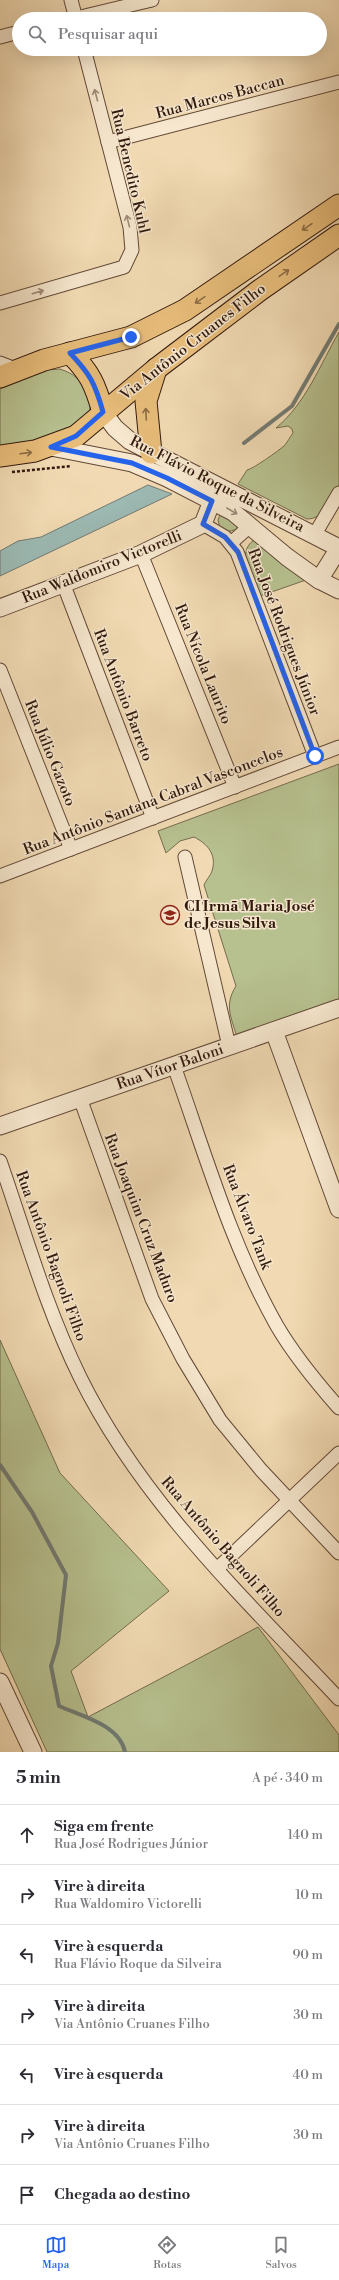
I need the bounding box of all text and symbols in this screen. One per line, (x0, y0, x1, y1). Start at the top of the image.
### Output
search box (12, 12, 327, 56)
icon: search (26, 23, 48, 45)
text: Pesquisar aqui (58, 25, 158, 44)
street label: Rua Marcos Baccan (154, 71, 286, 123)
one-way arrow (92, 89, 99, 102)
street label: Rua Benedito Kuhl (106, 107, 154, 236)
one-way arrow (124, 215, 131, 228)
one-way arrow (302, 223, 313, 231)
one-way arrow (278, 269, 289, 277)
street label: Via Antônio Cruanes Filho (116, 279, 270, 405)
one-way arrow (31, 288, 44, 295)
one-way arrow (194, 296, 205, 304)
route end (122, 328, 140, 346)
one-way arrow (143, 408, 150, 421)
street label: Rua Flávio Roque da Silveira (126, 432, 308, 537)
one-way arrow (19, 449, 32, 456)
one-way arrow (225, 508, 237, 516)
street label: Rua Waldomiro Victorelli (19, 526, 185, 608)
street label: Rua José Rodrigues Júnior (243, 546, 325, 719)
street label: Rua Nícola Laurito (170, 601, 236, 727)
street label: Rua Antônio Barreto (89, 626, 157, 764)
street label: Rua Júlio Gazoto (20, 697, 80, 809)
street label: Rua Antônio Santana Cabral Vasconcelos (20, 743, 286, 859)
route start (306, 747, 324, 765)
place label: CI Irmã Maria José de Jesus Silva (184, 897, 315, 933)
school or university icon: CI Irmã Maria José de Jesus Silva (159, 904, 181, 926)
street label: Rua Vítor Baloni (114, 1040, 226, 1094)
street label: Rua Joaquim Cruz Maduro (100, 1131, 182, 1305)
street label: Rua Álvaro Tank (218, 1161, 277, 1273)
street label: Rua Antônio Bagnoli Filho (11, 1168, 91, 1344)
street label: Rua Antônio Bagnoli Filho (157, 1473, 289, 1621)
text: 5 min (16, 1767, 61, 1789)
text: A pé · 340 m (252, 1770, 323, 1786)
text: Siga em frente (54, 1817, 154, 1836)
icon: ahead (16, 1824, 38, 1846)
text: 140 m (287, 1827, 323, 1843)
text: Rua José Rodrigues Júnior (54, 1836, 208, 1852)
text: Vire à direita (54, 1877, 145, 1896)
icon: right (16, 1884, 38, 1906)
text: 10 m (295, 1887, 323, 1903)
text: Rua Waldomiro Victorelli (54, 1896, 202, 1912)
text: Vire à esquerda (54, 1937, 163, 1956)
icon: left (16, 1944, 38, 1966)
text: 90 m (292, 1947, 323, 1963)
text: Rua Flávio Roque da Silveira (54, 1956, 222, 1972)
text: Vire à direita (54, 1997, 145, 2016)
icon: right (16, 2004, 38, 2026)
text: 30 m (293, 2007, 323, 2023)
text: Via Antônio Cruanes Filho (54, 2016, 210, 2032)
icon: left (16, 2064, 38, 2086)
text: Vire à esquerda (54, 2065, 163, 2084)
text: 40 m (293, 2067, 323, 2083)
text: Vire à direita (54, 2117, 145, 2136)
icon: right (16, 2124, 38, 2146)
text: 30 m (293, 2127, 323, 2143)
text: Via Antônio Cruanes Filho (54, 2136, 210, 2152)
icon: arrive (16, 2184, 38, 2206)
text: Chegada ao destino (54, 2185, 190, 2204)
tab: Mapa (42, 2234, 69, 2272)
tab: Rotas (153, 2234, 181, 2272)
tab: Salvos (265, 2234, 297, 2272)

